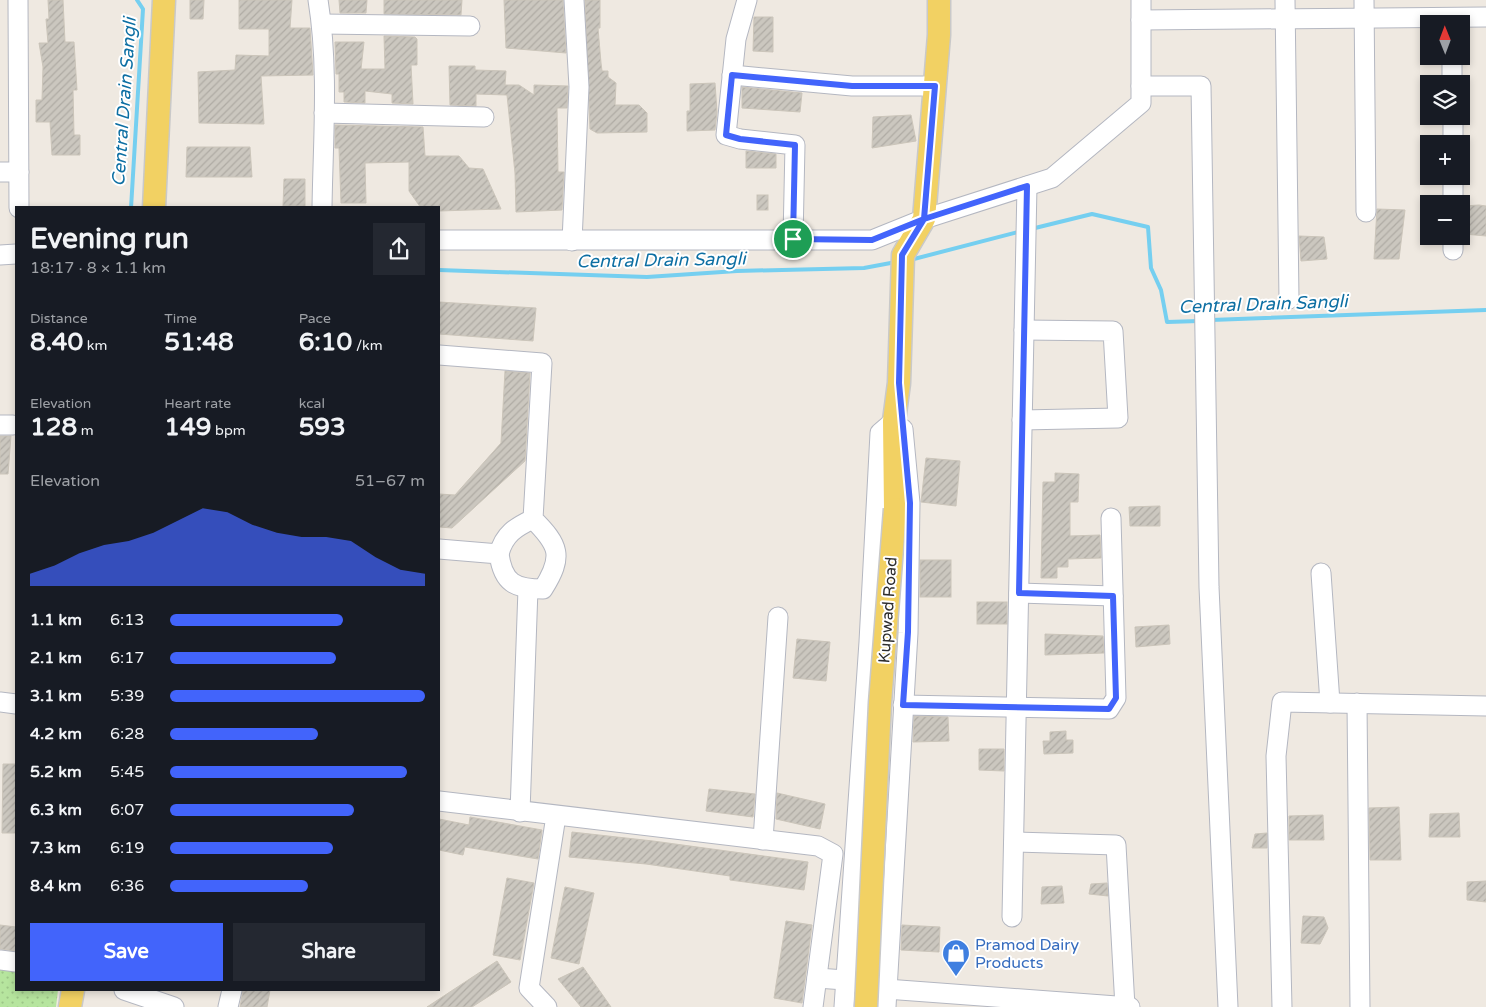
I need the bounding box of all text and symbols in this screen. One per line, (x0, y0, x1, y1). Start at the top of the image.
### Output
water label: Central Drain Sangli (107, 14, 141, 187)
north arrow (1420, 15, 1470, 65)
map controls (1420, 15, 1470, 245)
button: layers (1420, 75, 1470, 125)
button: + (1420, 135, 1470, 185)
button: − (1420, 195, 1470, 245)
pin (772, 218, 814, 260)
text: Evening run (30, 222, 189, 256)
button: share (373, 223, 425, 275)
icon: arrive (779, 225, 807, 253)
water label: Central Drain Sangli (576, 247, 748, 272)
text: 18:17 · 8 × 1.1 km (30, 258, 166, 278)
water label: Central Drain Sangli (1178, 290, 1350, 318)
text: Distance (30, 310, 88, 327)
text: Time (164, 310, 197, 327)
text: Pace (299, 310, 331, 327)
text: 8.40 (30, 327, 83, 357)
text: 51:48 (164, 327, 234, 357)
text: 6:10 (299, 327, 352, 357)
text: km (83, 337, 107, 354)
text: /km (352, 337, 383, 354)
text: Elevation (30, 395, 91, 412)
text: Heart rate (164, 395, 231, 412)
text: kcal (299, 395, 325, 412)
text: 128 (30, 412, 77, 442)
text: 149 (164, 412, 211, 442)
text: 593 (299, 412, 346, 442)
text: m (77, 422, 94, 439)
text: bpm (211, 422, 246, 439)
text: Elevation (30, 471, 100, 491)
text: 51–67 m (355, 471, 425, 491)
street label: Kupwad Road (874, 556, 902, 664)
text: 1.1 km (30, 610, 82, 630)
text: 6:13 (110, 610, 144, 630)
text: 2.1 km (30, 648, 82, 668)
text: 6:17 (110, 648, 144, 668)
text: 3.1 km (30, 686, 82, 706)
text: 5:39 (110, 686, 144, 706)
text: 4.2 km (30, 724, 82, 744)
text: 6:28 (110, 724, 144, 744)
text: 5.2 km (30, 762, 82, 782)
text: 5:45 (110, 762, 144, 782)
text: 6.3 km (30, 800, 82, 820)
text: 6:07 (110, 800, 144, 820)
text: 7.3 km (30, 838, 81, 858)
text: 6:19 (110, 838, 144, 858)
text: 8.4 km (30, 876, 82, 896)
text: 6:36 (110, 876, 144, 896)
button: Save (30, 923, 223, 981)
button: Share (233, 923, 425, 981)
place label: Pramod Dairy Products (975, 935, 1079, 973)
shop icon: Pramod Dairy Products (941, 938, 971, 977)

